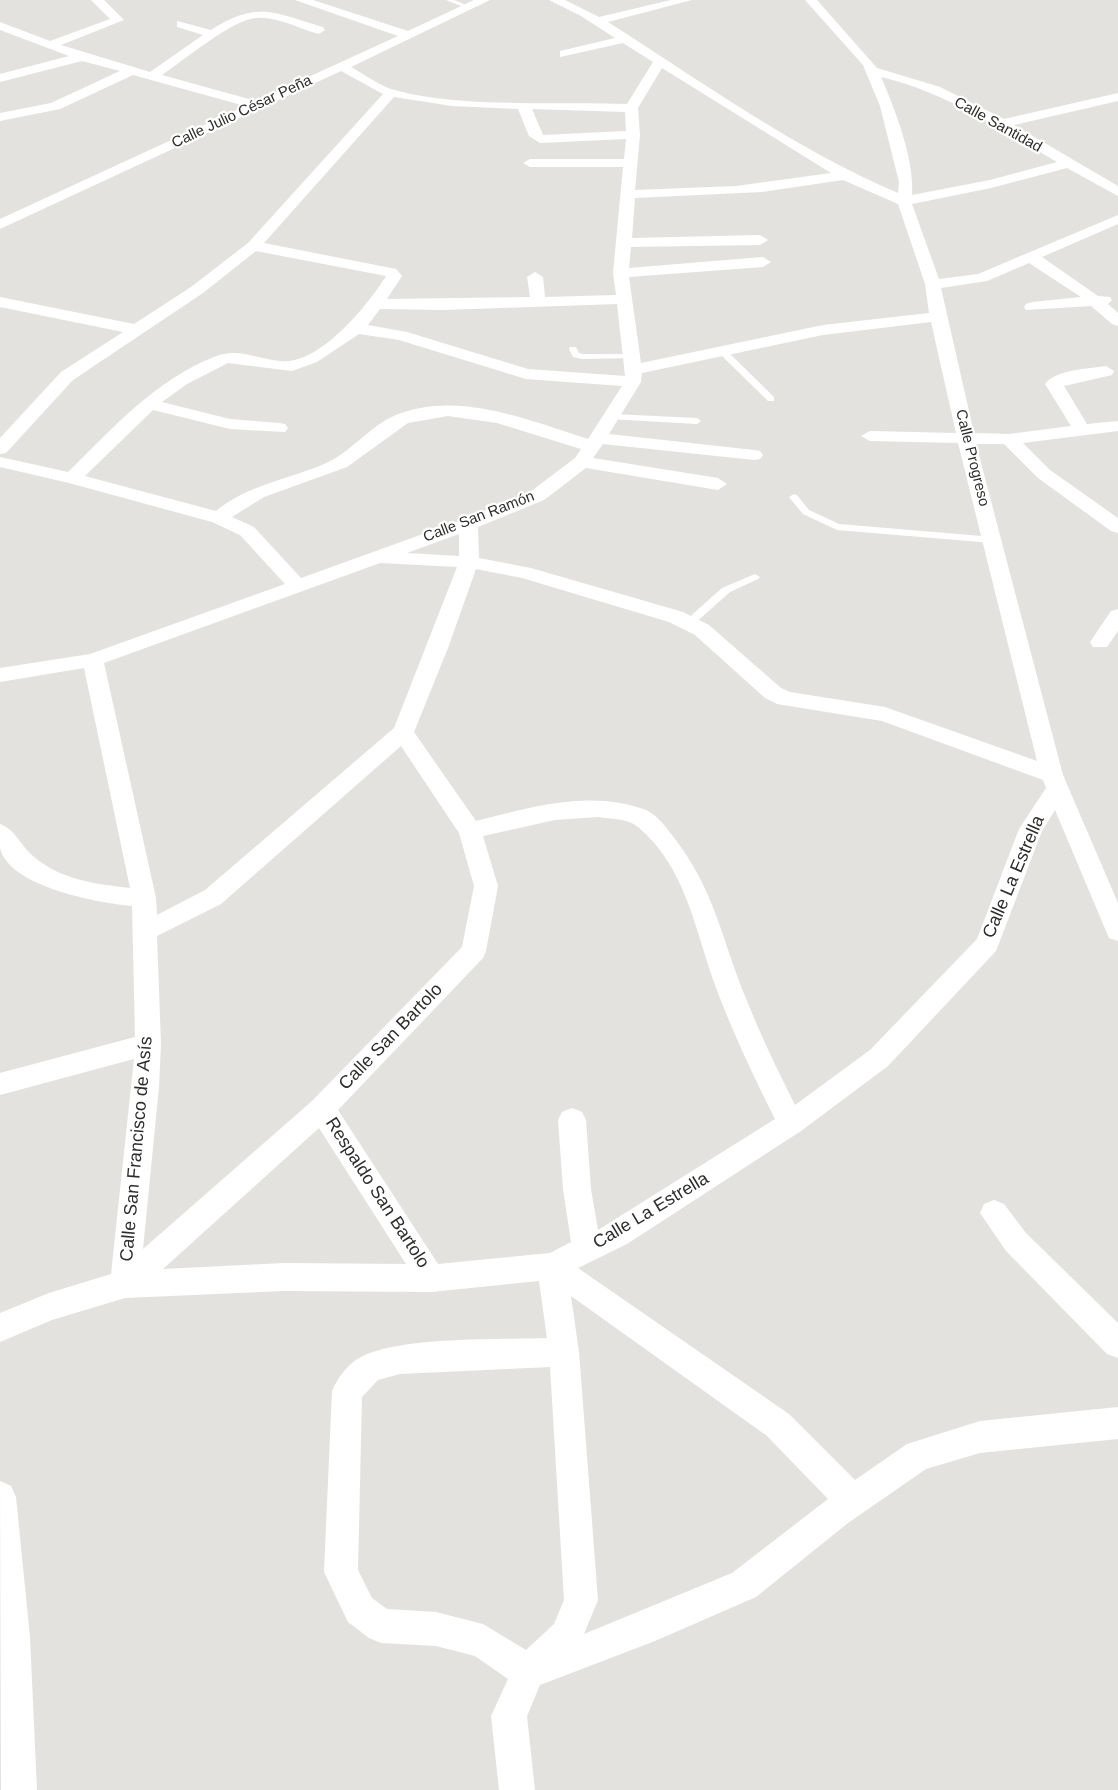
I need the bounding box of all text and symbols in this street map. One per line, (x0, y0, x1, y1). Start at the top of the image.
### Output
street label: Calle Julio César Peña (169, 72, 315, 152)
street label: Calle Santidad (951, 93, 1045, 157)
street label: Calle Progreso (951, 408, 993, 508)
street label: Calle San Ramón (421, 488, 537, 546)
street label: Calle La Estrella (978, 812, 1050, 942)
street label: Calle San Bartolo (335, 979, 447, 1095)
street label: Calle San Francisco de Asís (116, 1035, 158, 1263)
street label: Respaldo San Bartolo (320, 1114, 434, 1272)
street label: Calle La Estrella (589, 1168, 713, 1254)

